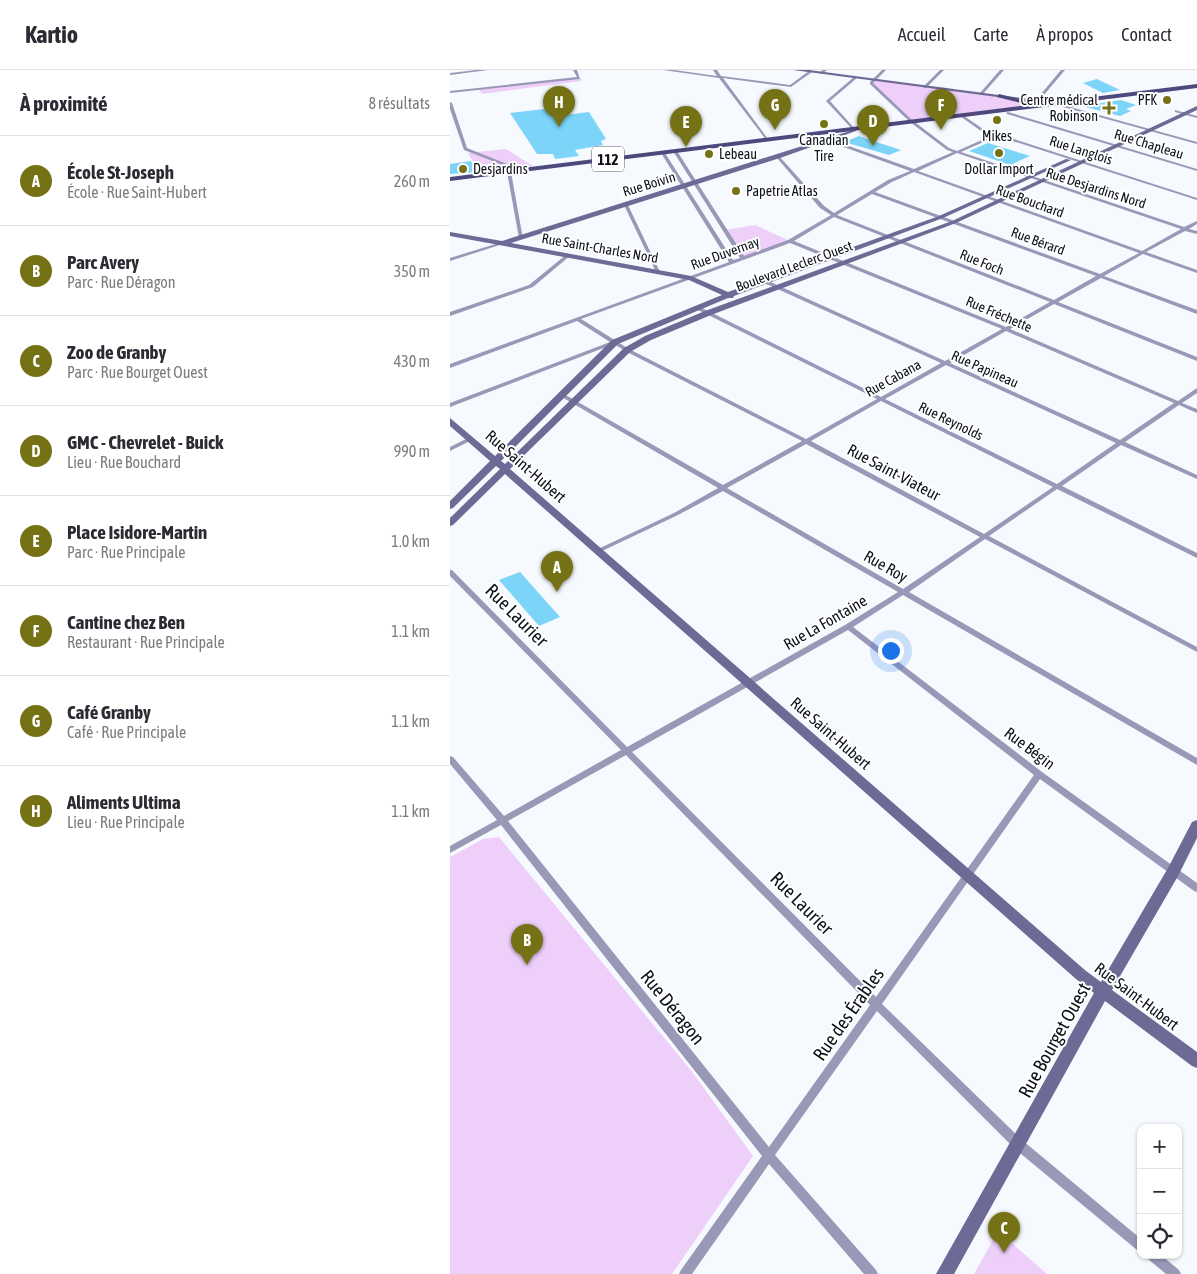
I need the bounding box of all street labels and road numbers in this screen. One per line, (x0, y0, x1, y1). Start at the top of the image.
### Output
street label: Rue Chapleau (1112, 126, 1186, 162)
street label: Rue Langlois (1048, 132, 1114, 168)
road number: 112 (592, 146, 624, 172)
street label: Rue Desjardins Nord (1044, 164, 1148, 212)
street label: Rue Boivin (621, 168, 677, 200)
street label: Rue Bouchard (994, 181, 1066, 221)
street label: Rue Bérard (1009, 224, 1067, 258)
street label: Rue Saint-Charles Nord (540, 230, 660, 266)
street label: Rue Duvernay (689, 233, 762, 273)
street label: Boulevard Leclerc Ouest (734, 237, 854, 295)
street label: Rue Foch (958, 246, 1006, 278)
street label: Rue Fréchette (963, 293, 1035, 335)
street label: Rue Papineau (949, 347, 1021, 391)
street label: Rue Cabana (862, 356, 924, 400)
street label: Rue Reynolds (916, 399, 986, 443)
street label: Rue Saint-Hubert (482, 426, 570, 506)
street label: Rue Saint-Viateur (845, 440, 944, 504)
street label: Rue Roy (861, 546, 911, 587)
street label: Rue Laurier (481, 579, 553, 651)
street label: Rue La Fontaine (780, 591, 870, 653)
street label: Rue Saint-Hubert (787, 693, 875, 773)
street label: Rue Bégin (1001, 723, 1059, 774)
street label: Rue Laurier (766, 867, 838, 939)
street label: Rue Saint-Hubert (1091, 959, 1183, 1034)
street label: Rue des Érables (808, 963, 888, 1065)
street label: Rue Déragon (636, 965, 710, 1049)
street label: Rue Bourget Ouest (1013, 979, 1095, 1101)

